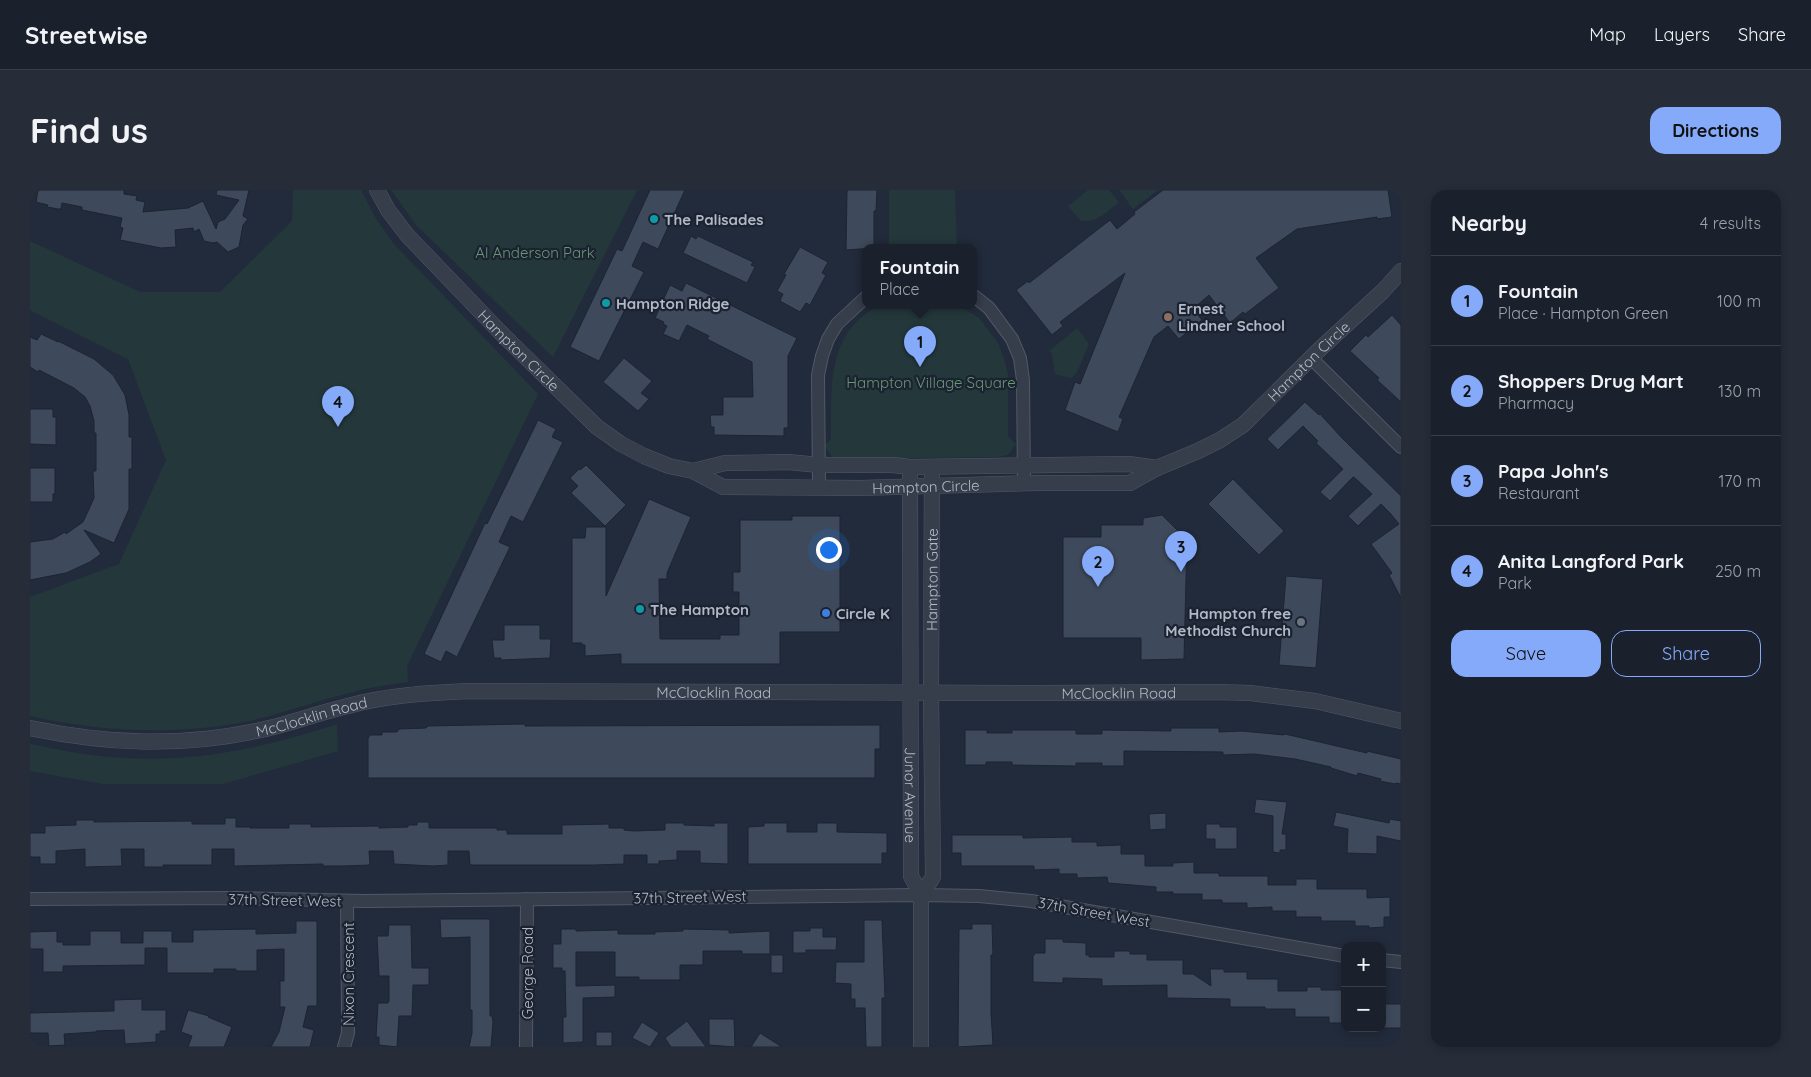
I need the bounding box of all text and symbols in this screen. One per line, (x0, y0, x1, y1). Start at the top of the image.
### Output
text: Streetwise (25, 20, 148, 50)
text: Map (1589, 23, 1626, 46)
text: Layers (1654, 23, 1710, 46)
text: Share (1738, 23, 1786, 46)
button: Directions (1650, 107, 1781, 154)
text: Find us (30, 108, 148, 152)
place label: The Palisades (664, 210, 763, 229)
text: Nearby (1451, 210, 1527, 236)
marker: The Palisades (648, 213, 660, 225)
text: 4 results (1700, 213, 1761, 233)
park label: Al Anderson Park (475, 243, 595, 262)
popup (862, 244, 977, 309)
text: Fountain (879, 255, 960, 279)
text: Place (879, 279, 920, 299)
text: Fountain (1498, 279, 1578, 303)
text: 1 (1464, 291, 1470, 311)
text: 100 m (1717, 291, 1761, 311)
place label: Hampton Ridge (616, 294, 730, 313)
marker: Hampton Ridge (600, 297, 612, 309)
place label: Ernest Lindner School (1178, 299, 1285, 335)
text: Place · Hampton Green (1498, 303, 1668, 323)
street label: Hampton Circle (474, 306, 564, 395)
marker: Ernest Lindner School (1162, 311, 1174, 323)
street label: Hampton Circle (1263, 317, 1354, 405)
pin: 1 (904, 326, 936, 367)
text: Shoppers Drug Mart (1498, 369, 1684, 393)
park label: Hampton Village Square (846, 373, 1016, 392)
text: 2 (1462, 381, 1472, 401)
text: 130 m (1718, 381, 1761, 401)
pin: 4 (322, 386, 354, 427)
text: Pharmacy (1498, 393, 1574, 413)
text: Papa John's (1498, 459, 1608, 483)
text: 3 (1463, 471, 1471, 491)
text: 170 m (1718, 471, 1761, 491)
street label: Hampton Circle (872, 475, 980, 497)
text: Restaurant (1498, 483, 1580, 503)
street label: Hampton Gate (922, 528, 941, 631)
pin: 3 (1165, 531, 1197, 572)
your location (816, 537, 842, 563)
pin: 2 (1082, 546, 1114, 587)
text: Anita Langford Park (1498, 549, 1684, 573)
text: 4 (1462, 561, 1472, 581)
text: 250 m (1715, 561, 1761, 581)
text: Park (1498, 573, 1532, 593)
place label: The Hampton (650, 600, 749, 619)
marker: The Hampton (634, 603, 646, 615)
place label: Circle K (836, 604, 890, 623)
place label: Hampton free Methodist Church (1165, 604, 1291, 640)
marker: Circle K (820, 607, 832, 619)
marker: Hampton free Methodist Church (1295, 616, 1307, 628)
button: Save (1451, 630, 1601, 677)
button: Share (1611, 630, 1761, 677)
street label: McClocklin Road (656, 682, 771, 702)
street label: McClocklin Road (1061, 683, 1176, 702)
street label: McClocklin Road (254, 692, 369, 740)
street label: Junor Avenue (901, 747, 920, 843)
street label: 37th Street West (633, 887, 747, 907)
street label: 37th Street West (228, 890, 342, 910)
street label: 37th Street West (1037, 893, 1151, 931)
street label: Nixon Crescent (339, 922, 358, 1026)
street label: George Road (518, 927, 537, 1019)
map controls (1341, 942, 1386, 1032)
button: + (1341, 942, 1386, 987)
button: − (1341, 987, 1386, 1032)

